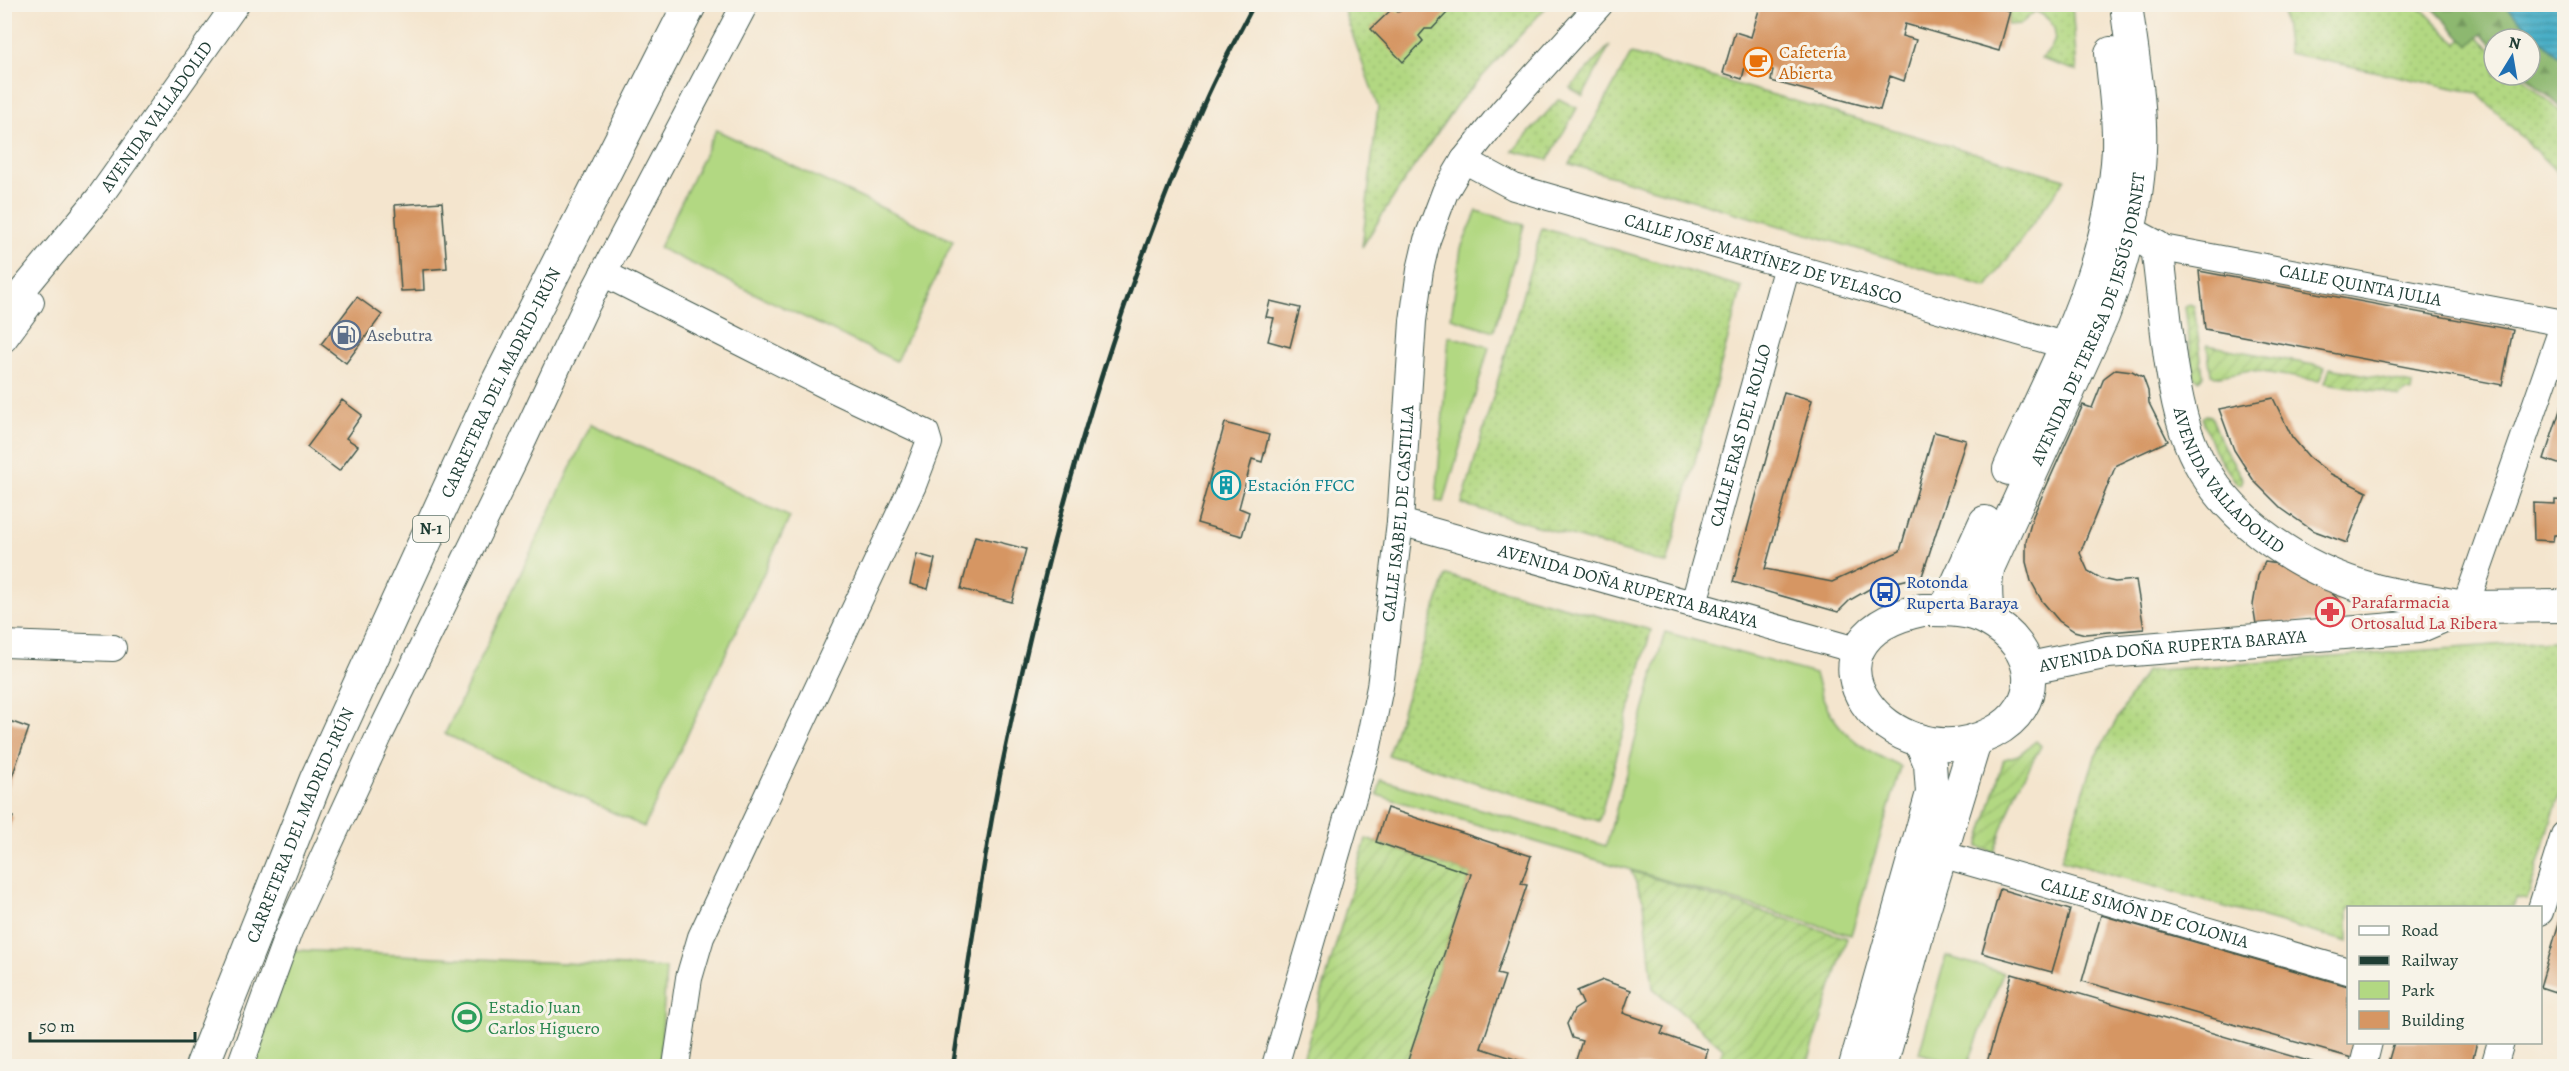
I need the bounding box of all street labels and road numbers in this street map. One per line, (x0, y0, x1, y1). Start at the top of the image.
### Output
street label: AVENIDA VALLADOLID (94, 36, 218, 198)
street label: AVENIDA DE TERESA DE JESÚS JORNET (2024, 171, 2151, 470)
street label: CALLE JOSÉ MARTÍNEZ DE VELASCO (1621, 207, 1905, 310)
street label: CALLE QUINTA JULIA (2277, 258, 2444, 312)
street label: CARRETERA DEL MADRID-IRÚN (435, 263, 566, 502)
street label: CALLE ERAS DEL ROLLO (1704, 341, 1777, 529)
street label: CALLE ISABEL DE CASTILLA (1376, 404, 1420, 623)
street label: AVENIDA VALLADOLID (2167, 404, 2289, 559)
road number: N-1 (413, 516, 449, 542)
street label: AVENIDA DOÑA RUPERTA BARAYA (1495, 538, 1761, 634)
street label: AVENIDA DOÑA RUPERTA BARAYA (2036, 624, 2308, 678)
street label: CARRETERA DEL MADRID-IRÚN (240, 703, 360, 947)
street label: CALLE SIMÓN DE COLONIA (2038, 871, 2252, 954)

